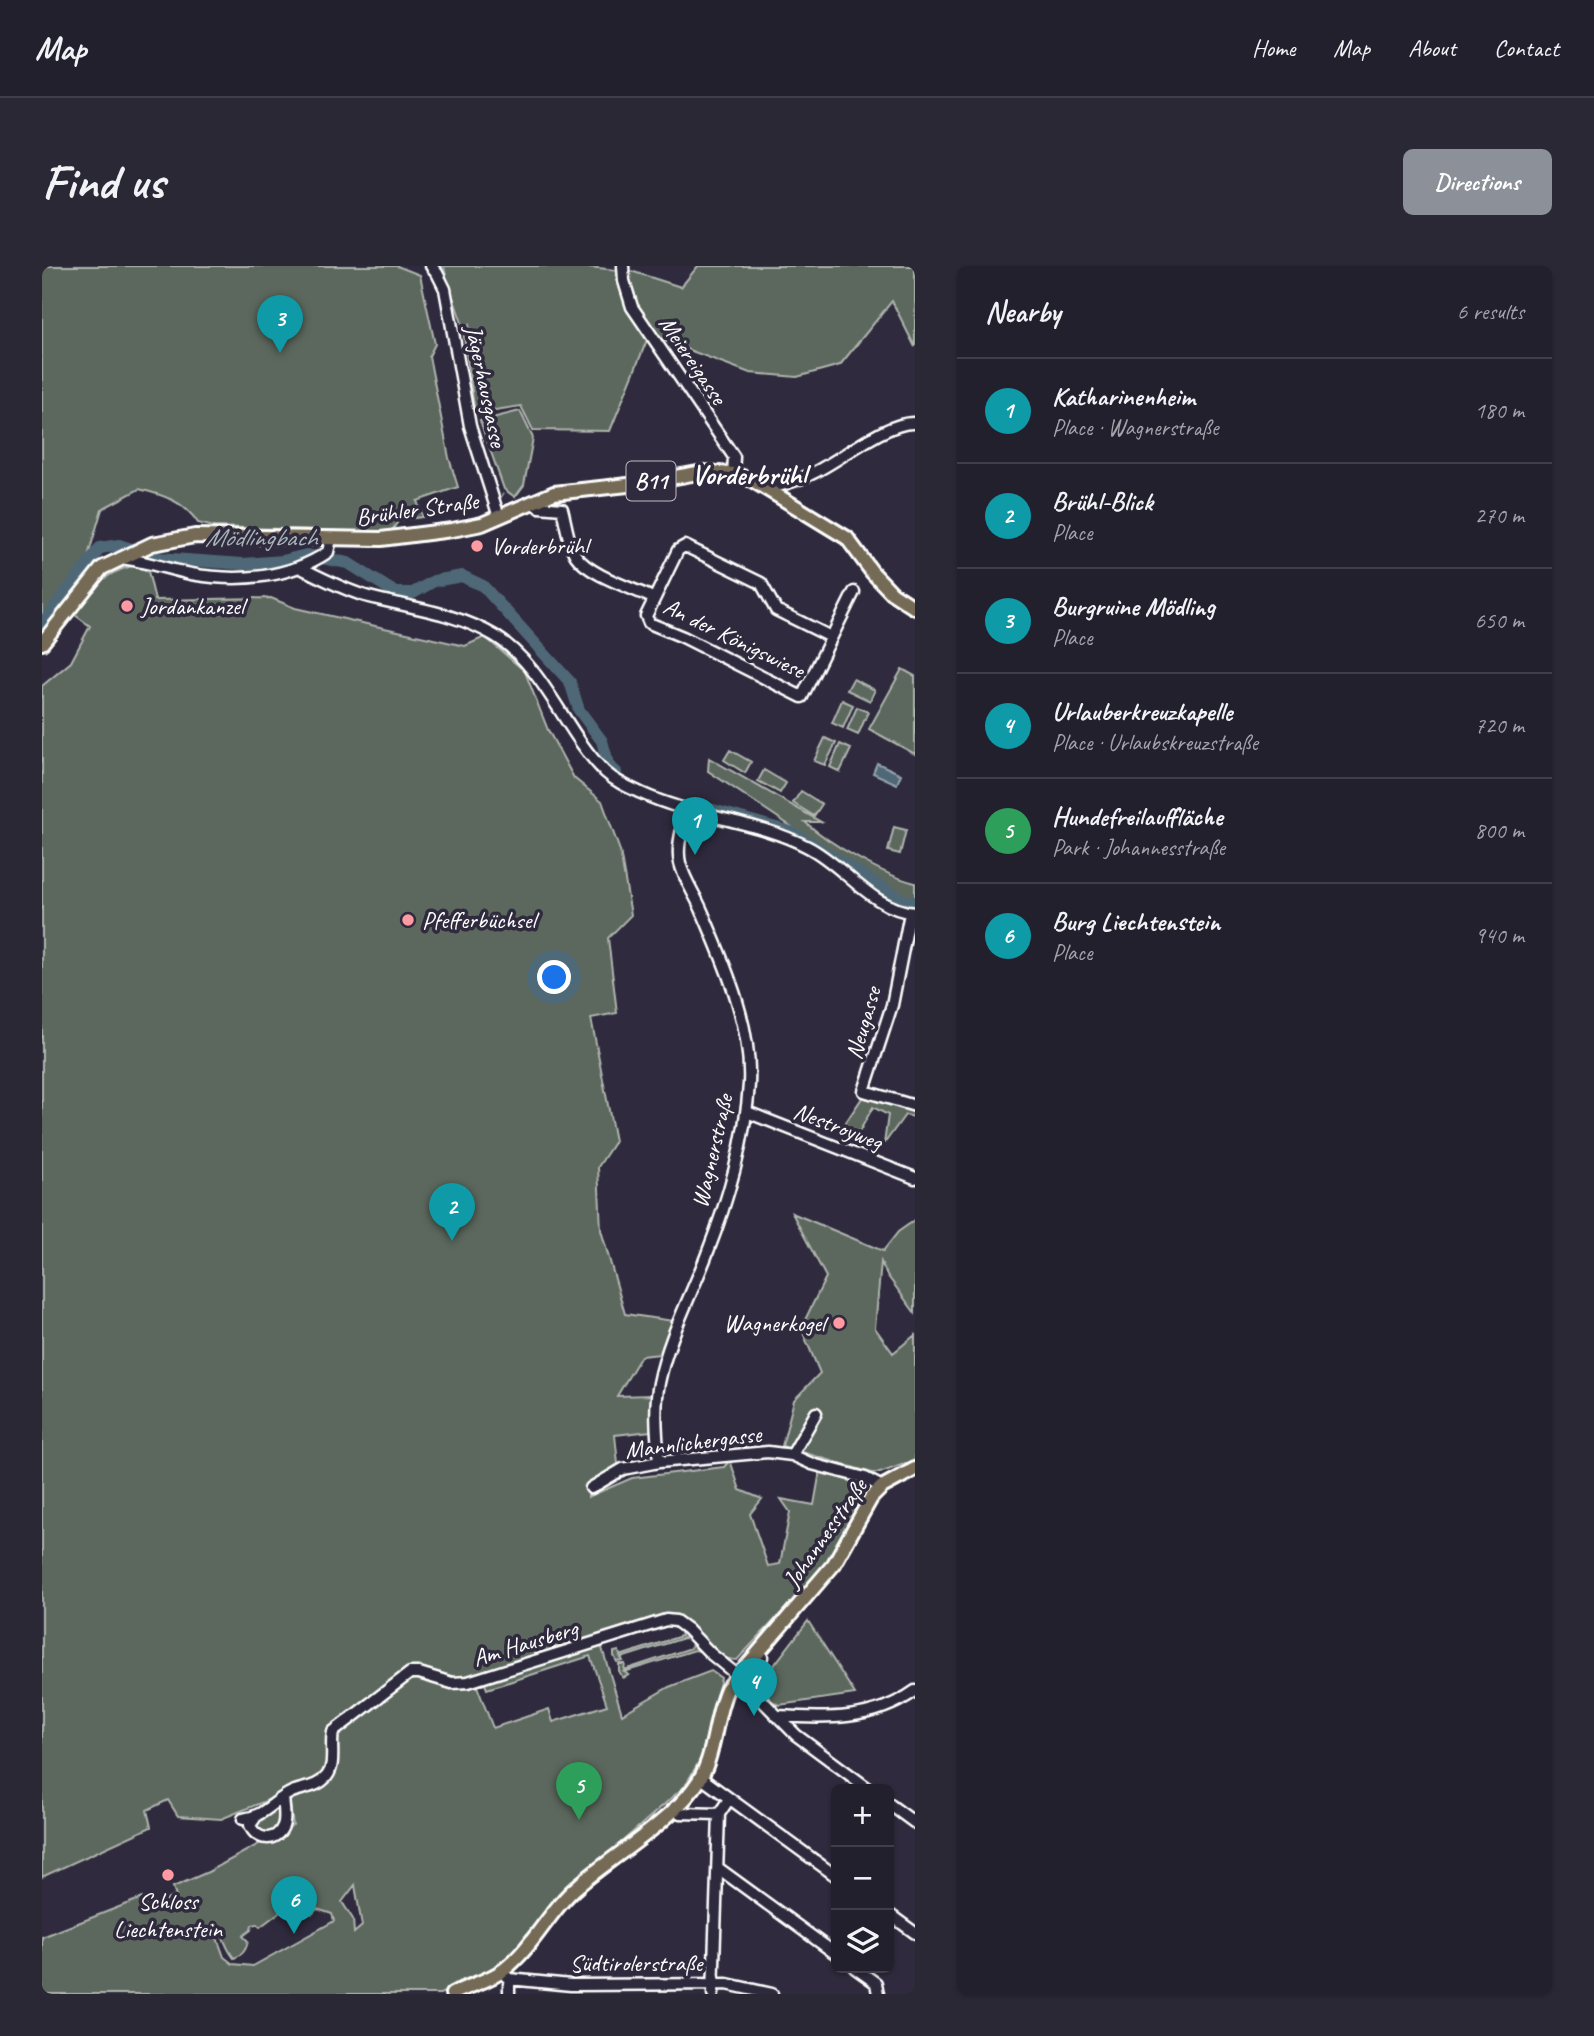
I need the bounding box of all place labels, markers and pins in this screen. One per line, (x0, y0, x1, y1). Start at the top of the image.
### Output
pin: 3 (257, 295, 303, 353)
place label: Vorderbrühl (491, 531, 592, 561)
marker: Vorderbrühl (469, 538, 485, 554)
place label: Jordankanzel (140, 591, 248, 621)
marker: Jordankanzel (119, 598, 135, 614)
pin: 1 (672, 797, 718, 855)
place label: Pfefferbüchsel (422, 905, 540, 935)
marker: Pfefferbüchsel (400, 912, 416, 928)
pin: 2 (429, 1183, 475, 1241)
place label: Wagnerkogel (724, 1308, 829, 1338)
marker: Wagnerkogel (831, 1315, 847, 1331)
pin: 4 (731, 1658, 777, 1716)
pin: 5 (556, 1762, 602, 1820)
marker: Schloss Liechtenstein (160, 1867, 176, 1883)
pin: 6 (271, 1876, 317, 1934)
place label: Schloss Liechtenstein (114, 1886, 223, 1944)

